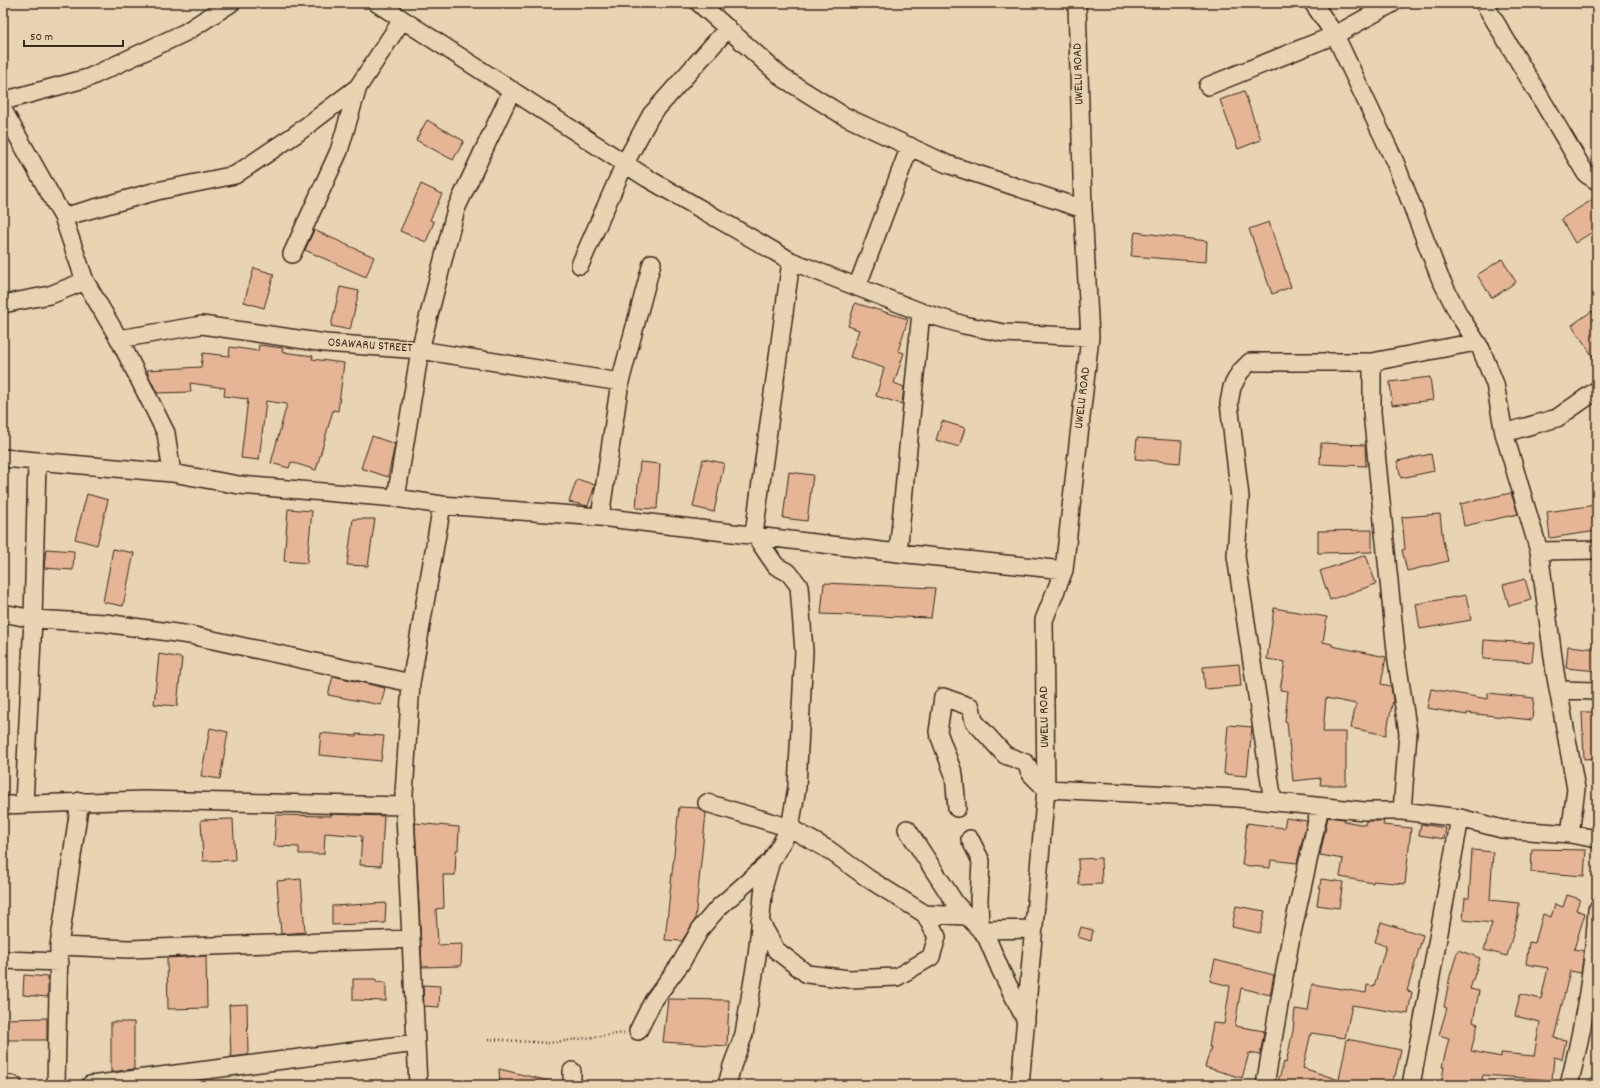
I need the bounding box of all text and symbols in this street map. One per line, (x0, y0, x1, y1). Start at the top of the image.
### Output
scale bar (24, 22, 123, 48)
text: 50 m (30, 29, 53, 46)
street label: UWELU ROAD (1068, 43, 1090, 105)
street label: OSAWARU STREET (327, 334, 413, 358)
street label: UWELU ROAD (1070, 366, 1096, 430)
street label: UWELU ROAD (1035, 686, 1055, 748)

